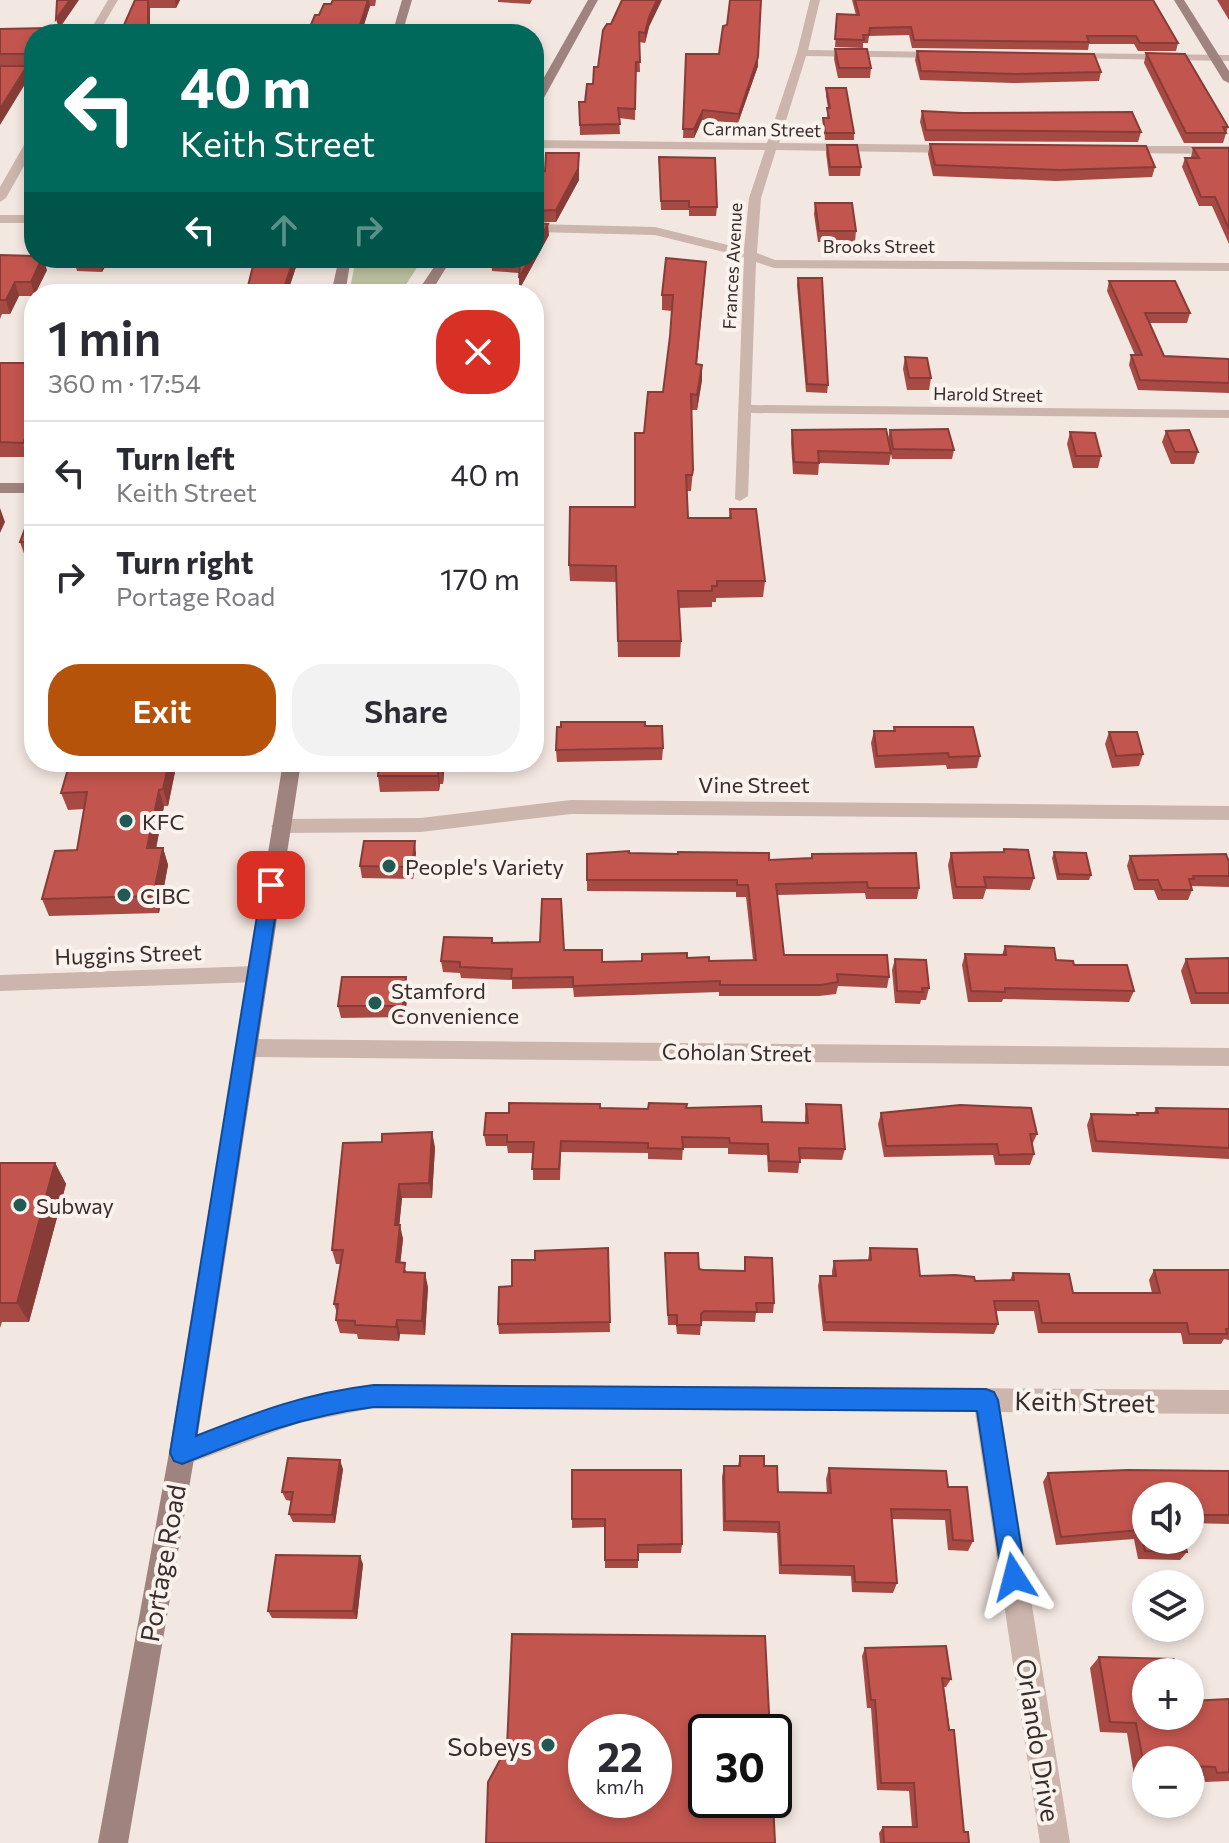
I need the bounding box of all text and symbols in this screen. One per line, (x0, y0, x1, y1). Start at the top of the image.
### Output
text: 40 m (180, 51, 311, 120)
icon: left (48, 56, 152, 160)
street label: Carman Street (702, 117, 822, 141)
text: Keith Street (180, 120, 375, 164)
street label: Frances Avenue (718, 202, 746, 330)
icon: left (178, 208, 222, 252)
icon: ahead (262, 208, 306, 252)
icon: right (346, 208, 390, 252)
street label: Brooks Street (823, 235, 935, 257)
text: 1 min (48, 307, 161, 366)
button: close (436, 310, 520, 394)
text: 360 m · 17:54 (48, 367, 201, 398)
street label: Harold Street (933, 382, 1043, 406)
text: Turn left (116, 439, 235, 476)
icon: left (48, 451, 92, 495)
text: 40 m (451, 455, 520, 492)
text: Keith Street (116, 476, 257, 507)
text: Turn right (116, 543, 253, 580)
icon: right (48, 555, 92, 599)
text: 170 m (440, 559, 520, 596)
text: Portage Road (116, 580, 275, 611)
button: Exit (48, 664, 276, 756)
button: Share (292, 664, 520, 756)
street label: Vine Street (698, 771, 810, 798)
place label: KFC (142, 808, 184, 835)
marker: KFC (117, 812, 135, 830)
pin (237, 851, 305, 919)
place label: People's Variety (405, 853, 564, 880)
marker: People's Variety (380, 857, 398, 875)
icon: arrive (249, 863, 293, 907)
place label: CIBC (140, 882, 191, 909)
marker: CIBC (115, 886, 133, 904)
street label: Huggins Street (54, 938, 202, 970)
place label: Stamford Convenience (391, 977, 519, 1029)
marker: Stamford Convenience (366, 994, 384, 1012)
street label: Coholan Street (662, 1037, 812, 1067)
place label: Subway (36, 1192, 114, 1219)
marker: Subway (11, 1196, 29, 1214)
street label: Keith Street (1014, 1384, 1156, 1418)
street label: Portage Road (133, 1482, 191, 1644)
map controls (1132, 1482, 1204, 1818)
button: sound (1132, 1482, 1204, 1554)
position arrow (972, 1535, 1056, 1619)
button: layers (1132, 1570, 1204, 1642)
street label: Orlando Drive (1011, 1656, 1067, 1824)
button: + (1132, 1658, 1204, 1730)
speed limit sign: 30 (688, 1714, 792, 1818)
place label: Sobeys (447, 1730, 532, 1761)
text: 22 (597, 1731, 643, 1780)
marker: Sobeys (539, 1736, 557, 1754)
button: − (1132, 1746, 1204, 1818)
text: km/h (596, 1774, 644, 1798)

